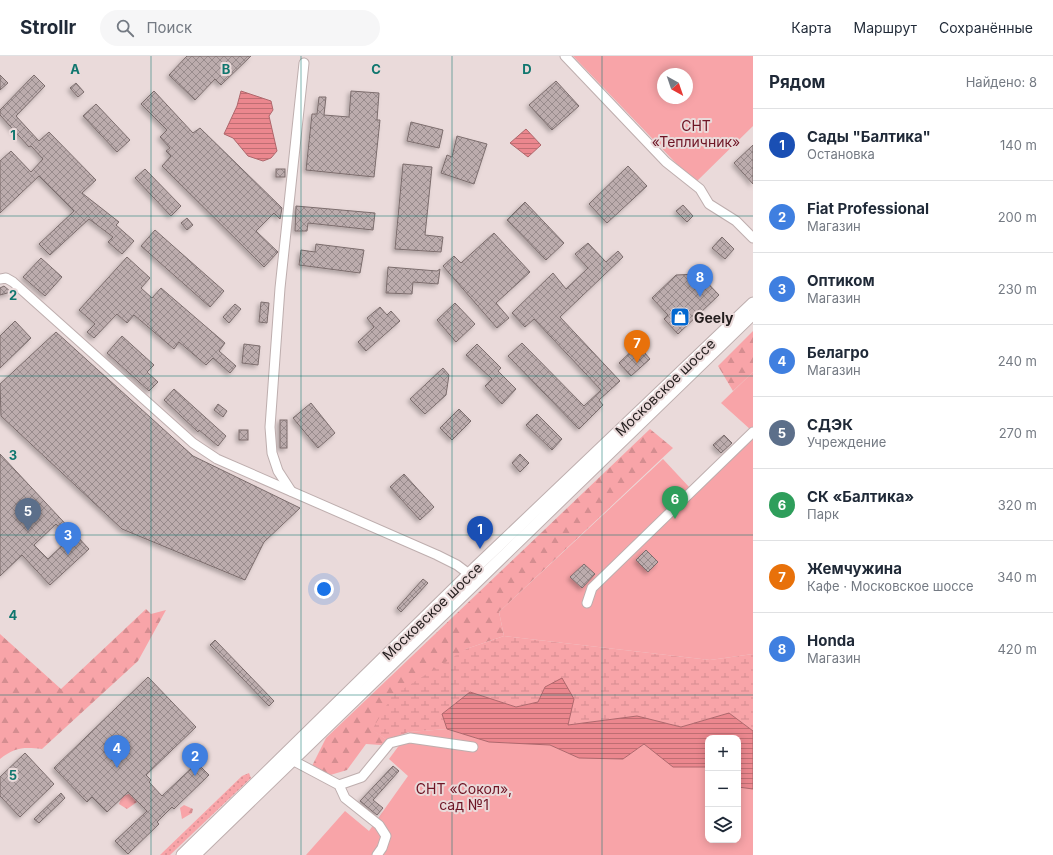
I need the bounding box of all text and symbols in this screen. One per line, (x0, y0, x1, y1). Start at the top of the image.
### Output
search box (100, 10, 380, 46)
text: Strollr (20, 16, 76, 39)
icon: search (114, 17, 136, 39)
text: Поиск (146, 18, 192, 37)
text: Карта (791, 19, 832, 36)
text: Маршрут (854, 19, 917, 36)
text: Сохранённые (939, 19, 1033, 36)
text: A (70, 61, 80, 77)
text: B (222, 61, 231, 77)
text: C (371, 61, 381, 77)
text: D (522, 61, 532, 77)
north arrow (657, 68, 693, 104)
text: Рядом (769, 72, 825, 92)
text: Найдено: 8 (966, 74, 1037, 90)
park label: СНТ «Тепличник» (652, 117, 740, 150)
text: 1 (10, 127, 16, 143)
text: Сады "Балтика" (807, 127, 931, 146)
text: 1 (779, 137, 785, 153)
text: 140 m (1000, 137, 1037, 153)
text: Остановка (807, 146, 875, 162)
text: Fiat Professional (807, 199, 929, 218)
text: 2 (778, 209, 786, 225)
text: 200 m (998, 209, 1037, 225)
text: Магазин (807, 218, 861, 234)
pin: 8 (687, 264, 713, 297)
text: Оптиком (807, 271, 875, 290)
text: 3 (778, 281, 786, 297)
text: 230 m (998, 281, 1037, 297)
text: 2 (9, 287, 17, 303)
text: Магазин (807, 290, 861, 306)
shop icon: Geely (669, 306, 691, 328)
place label: Geely (694, 309, 734, 326)
pin: 7 (624, 330, 650, 363)
street label: Московское шоссе (611, 335, 719, 439)
text: Белагро (807, 343, 869, 362)
text: 4 (778, 353, 786, 369)
text: 240 m (998, 353, 1037, 369)
text: Магазин (807, 362, 861, 378)
text: СДЭК (807, 415, 853, 434)
text: 5 (778, 425, 786, 441)
text: 270 m (999, 425, 1037, 441)
text: Учреждение (807, 434, 886, 450)
text: 3 (9, 447, 17, 463)
pin: 6 (662, 486, 688, 519)
text: СК «Балтика» (807, 487, 914, 506)
text: 6 (778, 497, 786, 513)
text: 320 m (998, 497, 1037, 513)
pin: 5 (15, 498, 41, 531)
text: Парк (807, 506, 839, 522)
pin: 1 (467, 516, 493, 549)
pin: 3 (55, 522, 81, 555)
street label: Московское шоссе (378, 559, 486, 663)
text: Жемчужина (807, 559, 902, 578)
text: 7 (778, 569, 786, 585)
text: 340 m (997, 569, 1037, 585)
text: Кафе · Московское шоссе (807, 578, 974, 594)
your location (314, 579, 334, 599)
text: 4 (9, 607, 18, 623)
text: Honda (807, 631, 855, 650)
text: 8 (778, 641, 786, 657)
text: 420 m (997, 641, 1037, 657)
text: Магазин (807, 650, 861, 666)
pin: 4 (104, 735, 130, 768)
map controls (705, 735, 741, 843)
button: + (705, 735, 741, 771)
pin: 2 (182, 743, 208, 776)
text: 5 (9, 767, 17, 783)
button: − (705, 771, 741, 807)
park label: СНТ «Сокол», сад №1 (416, 780, 512, 813)
button: layers (705, 807, 741, 843)

